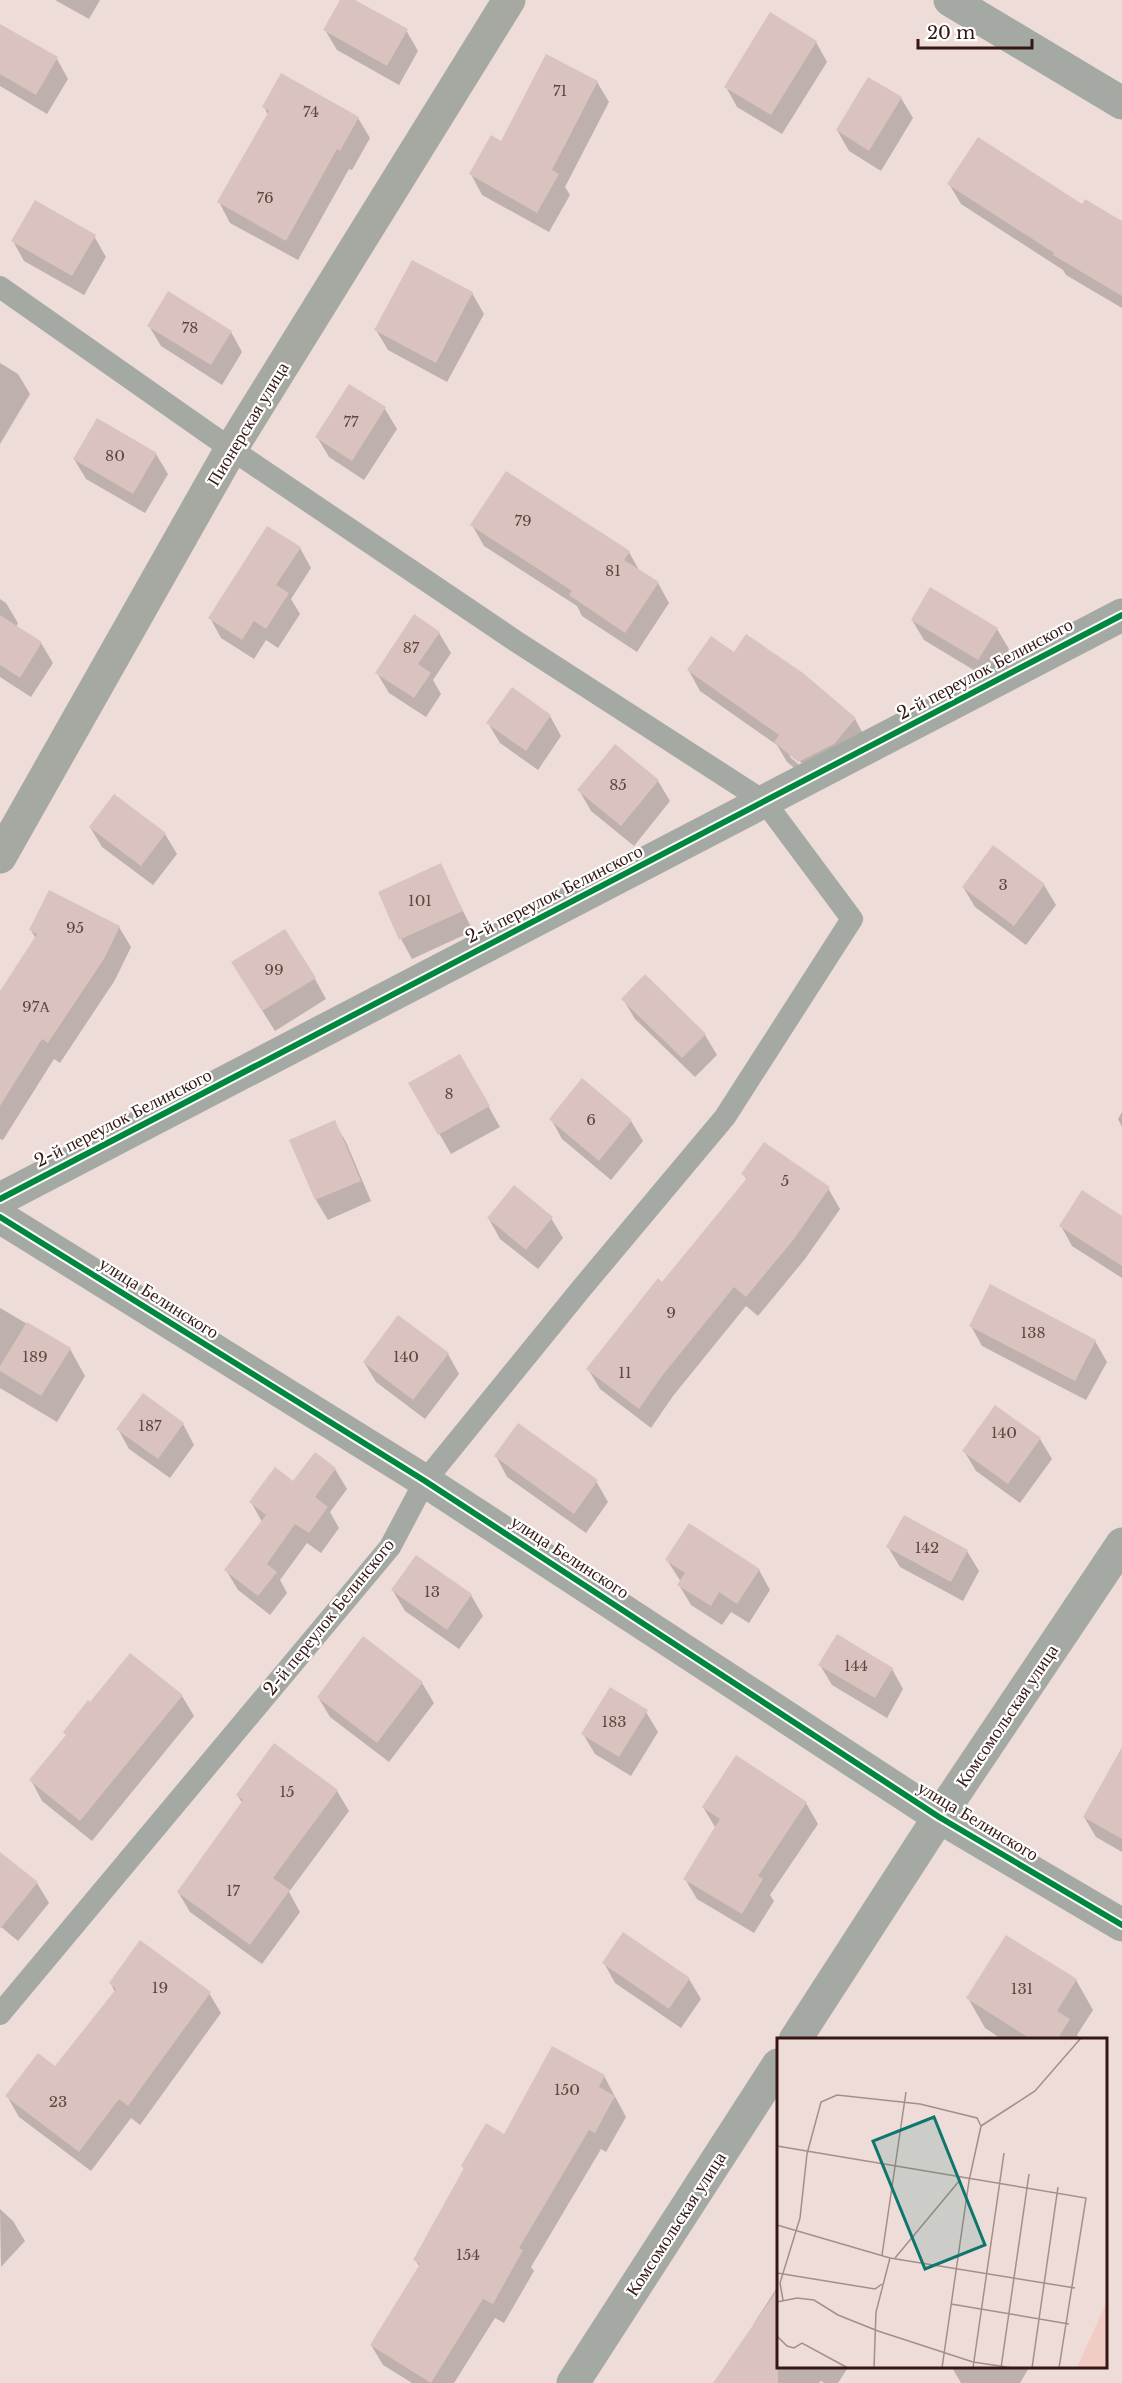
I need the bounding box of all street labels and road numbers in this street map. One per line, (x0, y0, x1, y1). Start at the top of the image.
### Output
street label: Пионерская улица (202, 358, 294, 490)
street label: 2-й переулок Белинского (893, 613, 1077, 725)
street label: 2-й переулок Белинского (462, 840, 646, 948)
street label: 2-й переулок Белинского (31, 1064, 215, 1172)
street label: улица Белинского (95, 1252, 223, 1344)
street label: улица Белинского (507, 1510, 633, 1604)
street label: 2-й переулок Белинского (259, 1534, 399, 1700)
street label: Комсомольская улица (951, 1640, 1063, 1792)
street label: улица Белинского (914, 1776, 1042, 1866)
street label: Комсомольская улица (621, 2148, 731, 2300)

